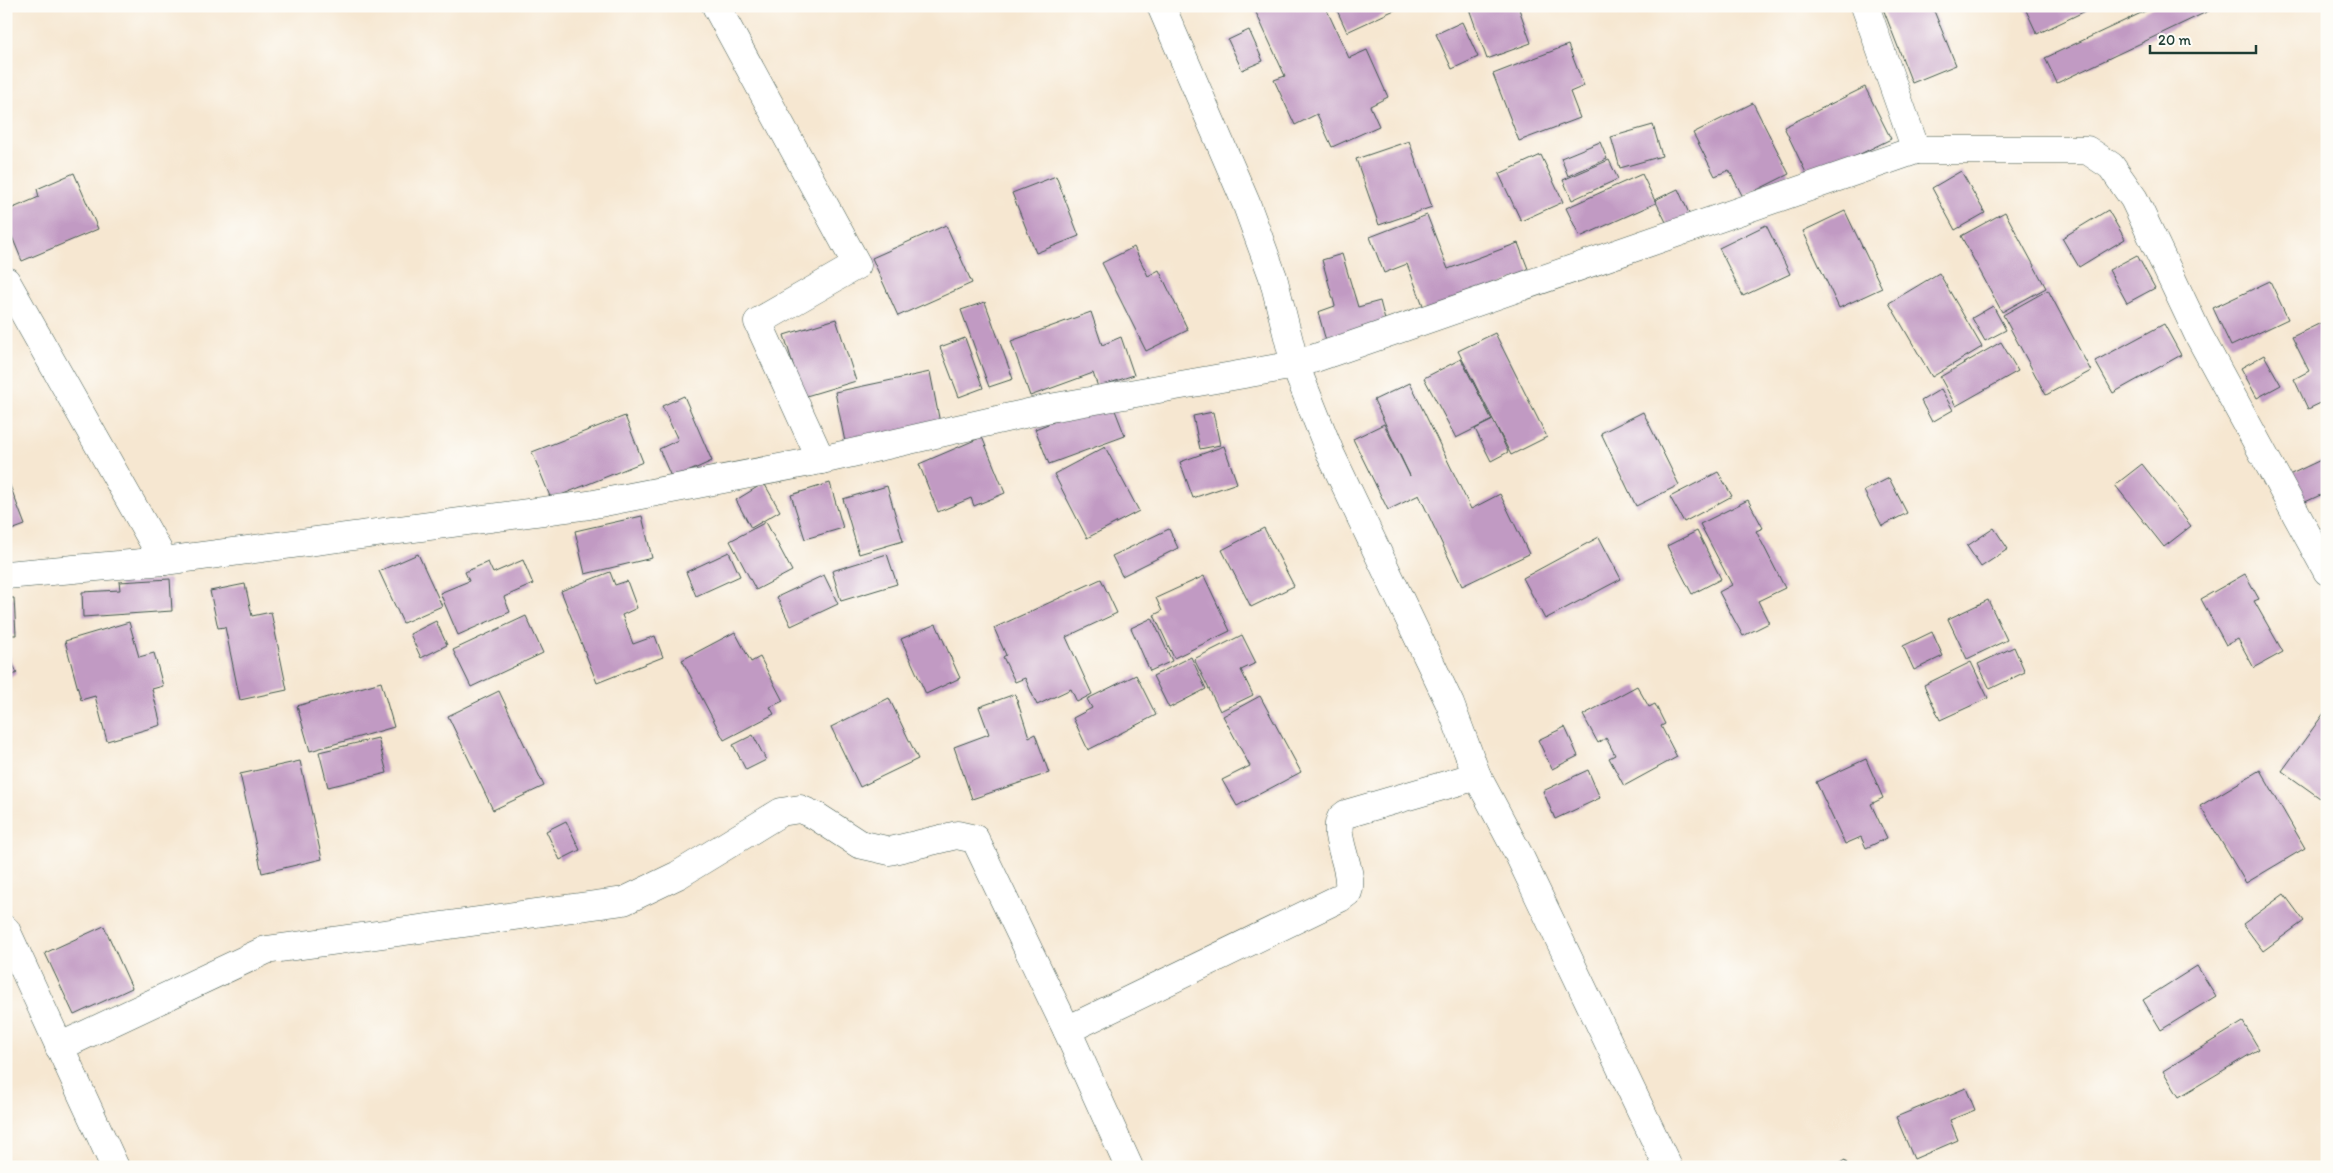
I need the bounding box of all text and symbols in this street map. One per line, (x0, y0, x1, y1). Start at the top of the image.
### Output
scale bar (2150, 22, 2257, 54)
text: 20 m (2158, 31, 2192, 49)

